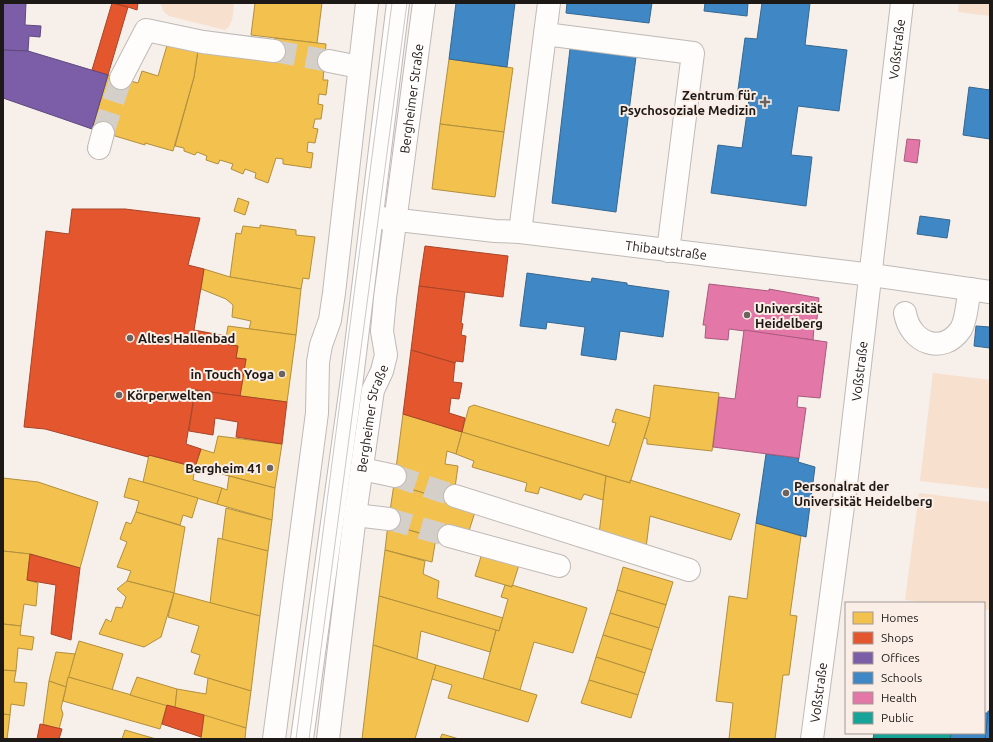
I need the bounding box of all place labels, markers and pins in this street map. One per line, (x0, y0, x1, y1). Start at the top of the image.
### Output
place label: Zentrum für Psychosoziale Medizin (620, 88, 757, 117)
marker: Zentrum für Psychosoziale Medizin (759, 96, 771, 108)
place label: Universität Heidelberg (755, 301, 823, 330)
marker: Universität Heidelberg (742, 310, 752, 320)
place label: Altes Hallenbad (138, 331, 235, 345)
marker: Altes Hallenbad (125, 333, 135, 343)
place label: in Touch Yoga (190, 367, 274, 381)
marker: in Touch Yoga (277, 369, 287, 379)
place label: Körperwelten (127, 388, 211, 402)
marker: Körperwelten (114, 390, 124, 400)
place label: Bergheim 41 (185, 461, 262, 475)
marker: Bergheim 41 (265, 463, 275, 473)
place label: Personalrat der Universität Heidelberg (794, 479, 933, 508)
marker: Personalrat der Universität Heidelberg (781, 488, 791, 498)

